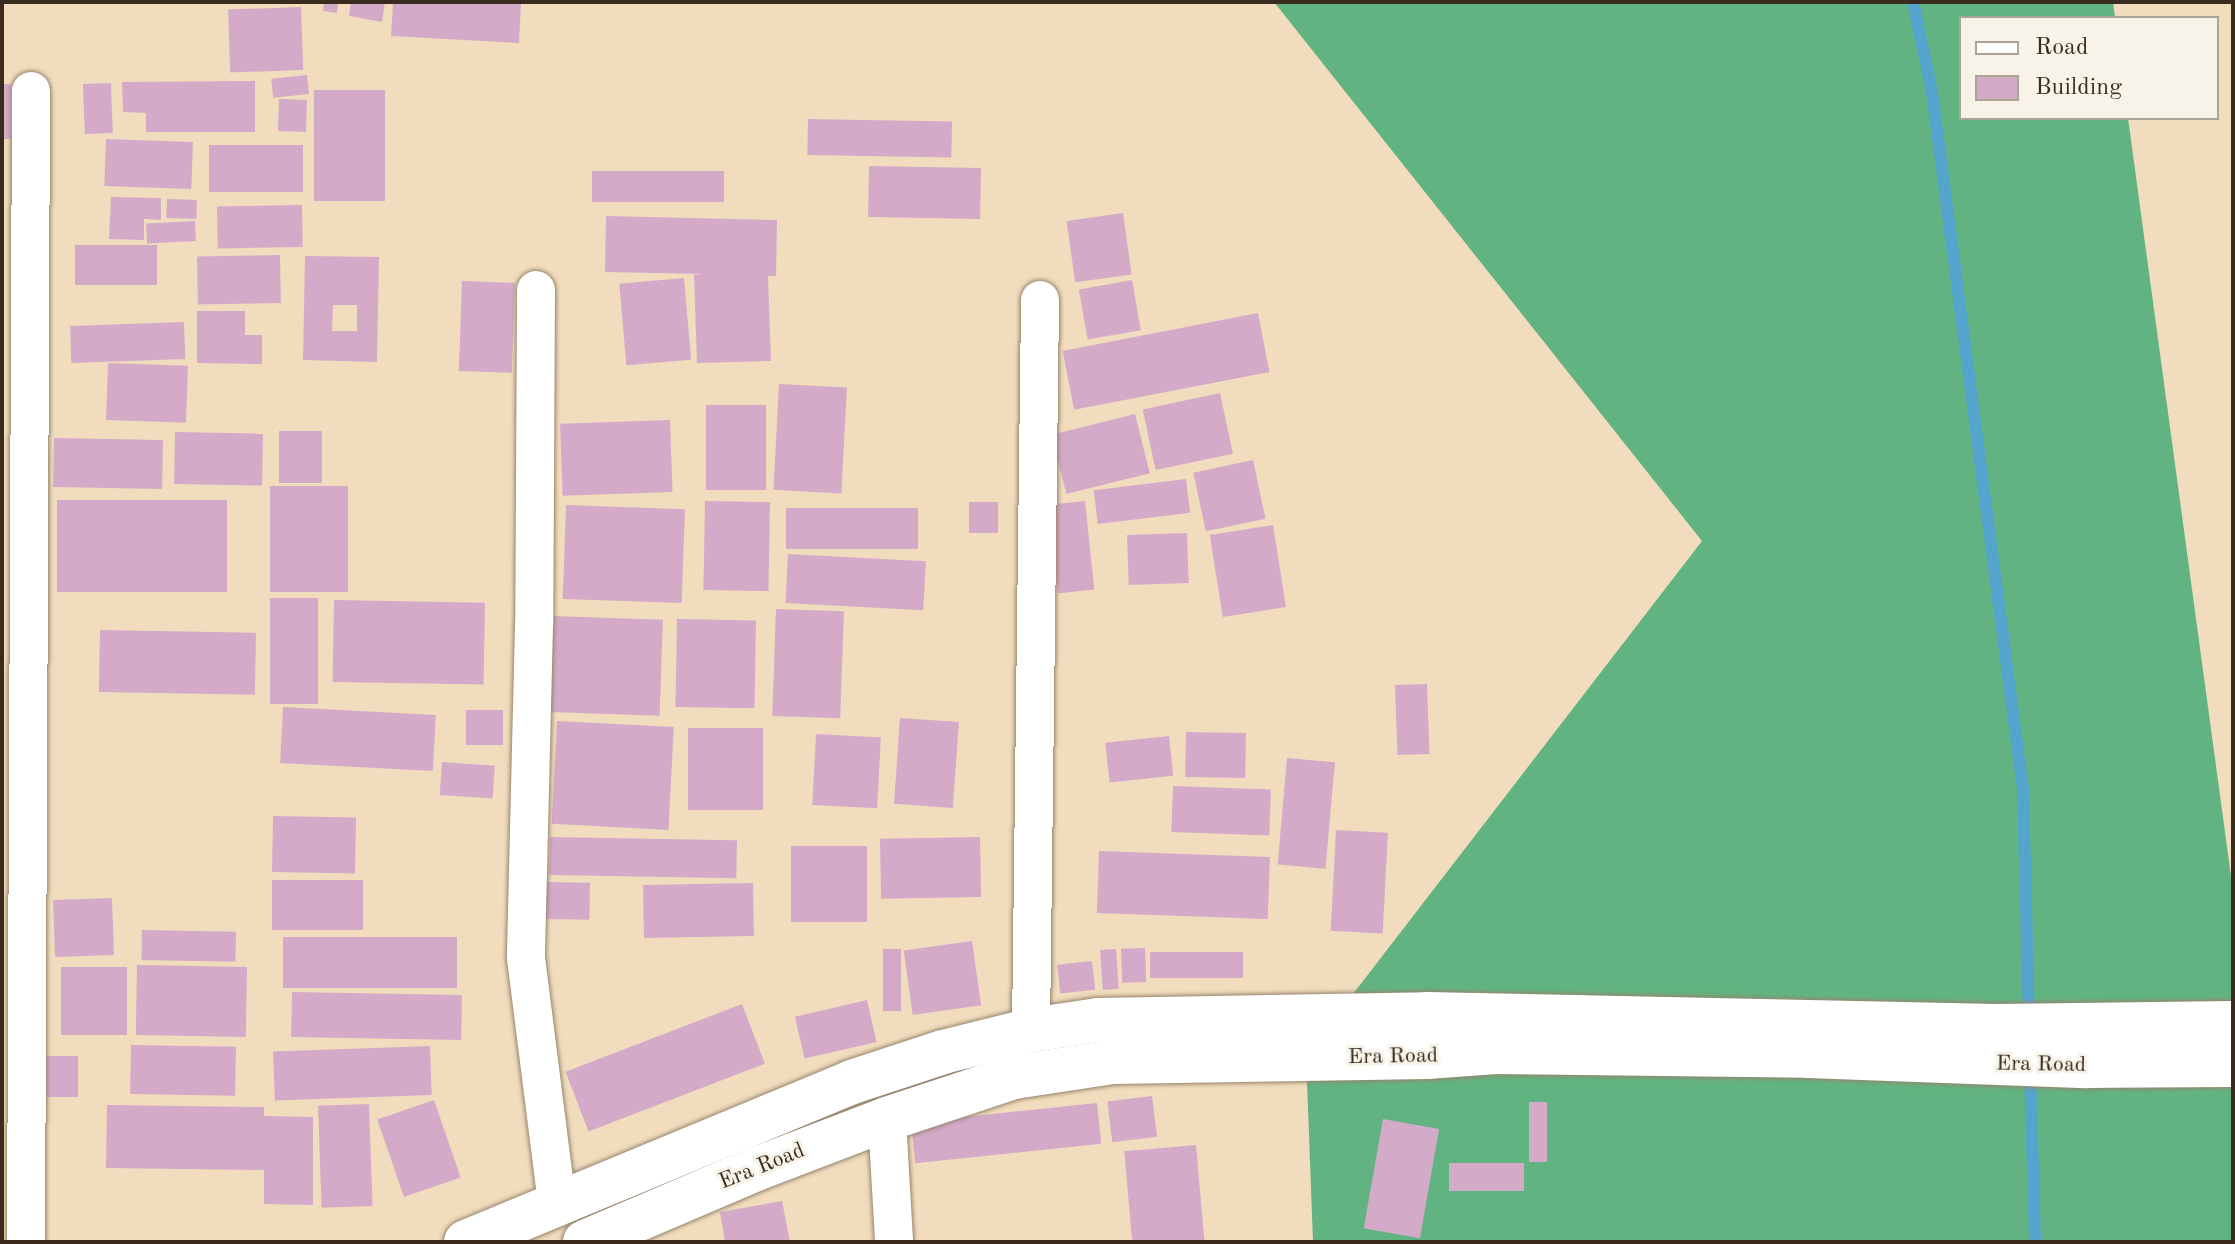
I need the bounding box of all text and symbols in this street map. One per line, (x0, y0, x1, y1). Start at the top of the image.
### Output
legend (1959, 16, 2219, 120)
text: Road (2035, 36, 2088, 60)
text: Building (2035, 76, 2122, 100)
street label: Era Road (1348, 1043, 1438, 1071)
street label: Era Road (1996, 1051, 2086, 1079)
street label: Era Road (715, 1138, 809, 1196)

